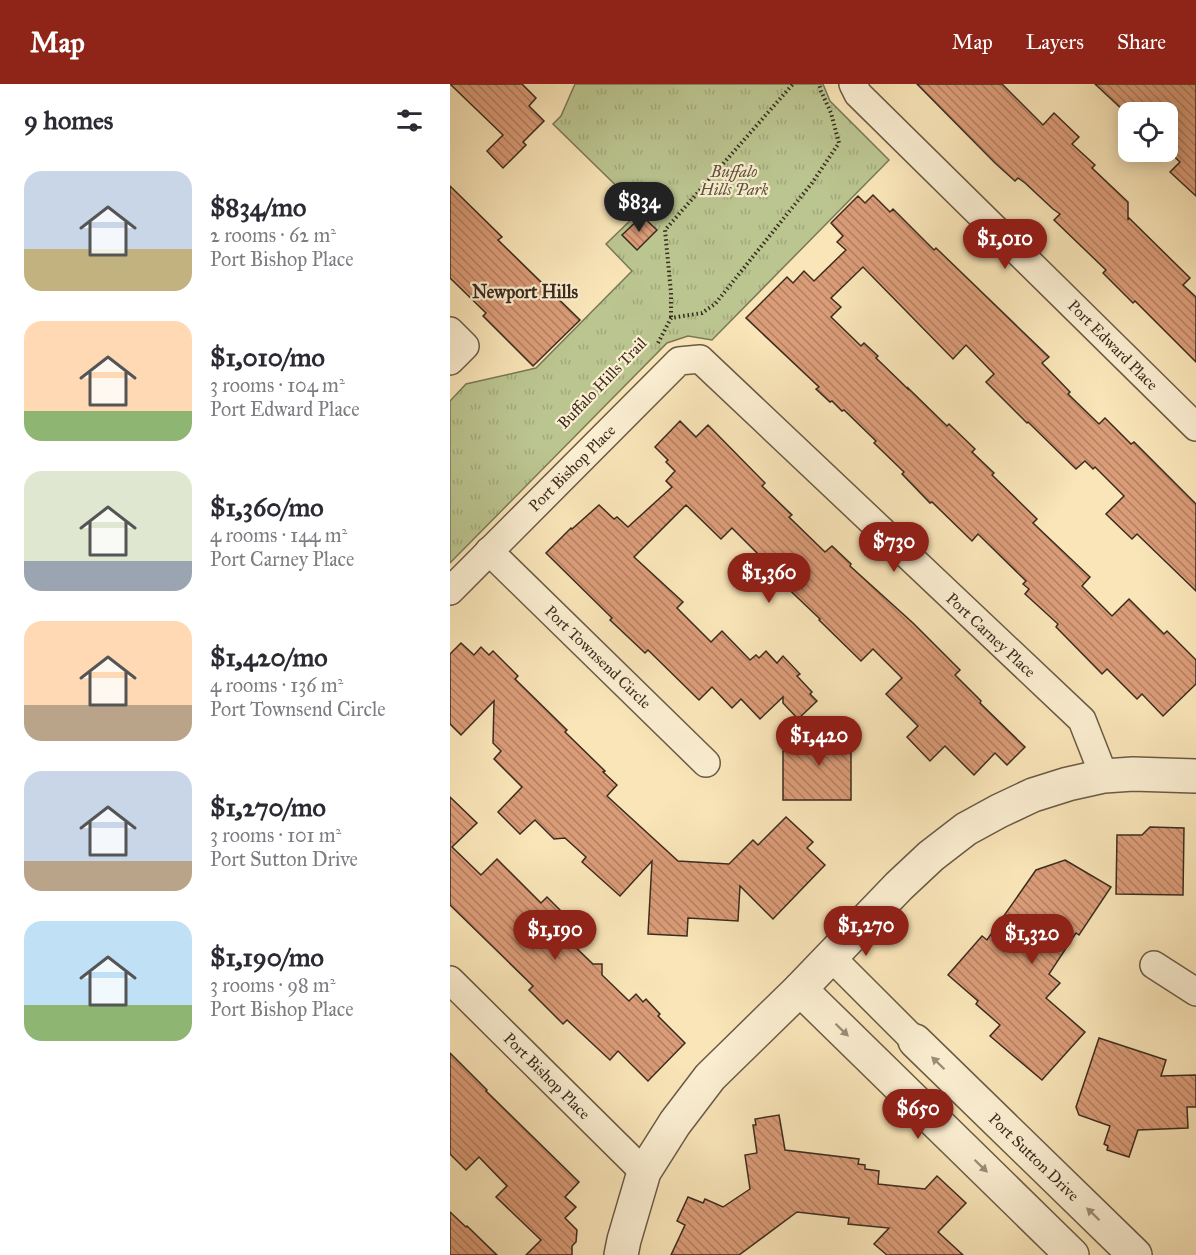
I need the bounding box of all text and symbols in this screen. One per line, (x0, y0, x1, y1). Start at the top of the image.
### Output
text: Map (30, 25, 85, 60)
text: Map (952, 29, 993, 55)
text: Layers (1026, 29, 1084, 55)
text: Share (1117, 29, 1166, 55)
map controls (1118, 102, 1178, 162)
button: locate (1118, 102, 1178, 162)
text: 9 homes (24, 104, 113, 136)
icon: filters (393, 104, 426, 137)
park label: Buffalo Hills Park (699, 162, 768, 199)
pin: $834 (603, 182, 675, 233)
text: $834 (618, 189, 660, 213)
text: $834/mo (210, 191, 306, 223)
icon: home (72, 195, 144, 267)
pin: $1,010 (956, 219, 1054, 270)
text: 2 rooms · 62 m² (210, 223, 336, 247)
text: $1,010 (977, 226, 1033, 250)
text: Port Bishop Place (210, 247, 354, 271)
district label: Newport Hills (472, 281, 579, 304)
street label: Port Edward Place (1064, 296, 1162, 394)
street label: Buffalo Hills Trail (554, 333, 651, 433)
text: $1,010/mo (210, 341, 325, 373)
icon: home (72, 345, 144, 417)
text: 3 rooms · 104 m² (210, 373, 345, 397)
text: Port Edward Place (210, 397, 360, 421)
street label: Port Bishop Place (525, 420, 620, 515)
text: $1,360/mo (210, 491, 324, 523)
icon: home (72, 495, 144, 567)
pin: $730 (858, 522, 930, 573)
text: 4 rooms · 144 m² (210, 523, 347, 547)
text: $730 (873, 529, 915, 553)
text: Port Carney Place (210, 547, 354, 571)
pin: $1,360 (720, 553, 818, 604)
text: $1,360 (742, 560, 796, 584)
street label: Port Carney Place (942, 589, 1040, 682)
street label: Port Townsend Circle (541, 601, 655, 713)
text: $1,420/mo (210, 641, 328, 673)
icon: home (72, 645, 144, 717)
text: 4 rooms · 136 m² (210, 673, 343, 697)
text: Port Townsend Circle (210, 697, 386, 721)
pin: $1,420 (770, 716, 868, 767)
text: $1,420 (790, 723, 848, 747)
text: $1,270/mo (210, 791, 326, 823)
icon: home (72, 795, 144, 867)
text: 3 rooms · 101 m² (210, 823, 341, 847)
text: Port Sutton Drive (210, 847, 358, 871)
pin: $1,270 (817, 906, 915, 957)
pin: $1,190 (506, 910, 604, 961)
text: $1,270 (838, 913, 894, 937)
pin: $1,320 (983, 914, 1081, 965)
text: $1,190 (527, 917, 583, 941)
text: $1,320 (1005, 921, 1059, 945)
text: $1,190/mo (210, 941, 324, 973)
icon: home (72, 945, 144, 1017)
text: 3 rooms · 98 m² (210, 973, 335, 997)
text: Port Bishop Place (210, 997, 354, 1021)
one-way arrow (834, 1022, 848, 1036)
street label: Port Bishop Place (500, 1029, 595, 1124)
one-way arrow (932, 1057, 946, 1071)
pin: $650 (882, 1089, 954, 1140)
text: $650 (896, 1096, 940, 1120)
street label: Port Sutton Drive (985, 1109, 1083, 1205)
one-way arrow (974, 1159, 989, 1173)
one-way arrow (1087, 1208, 1101, 1222)

